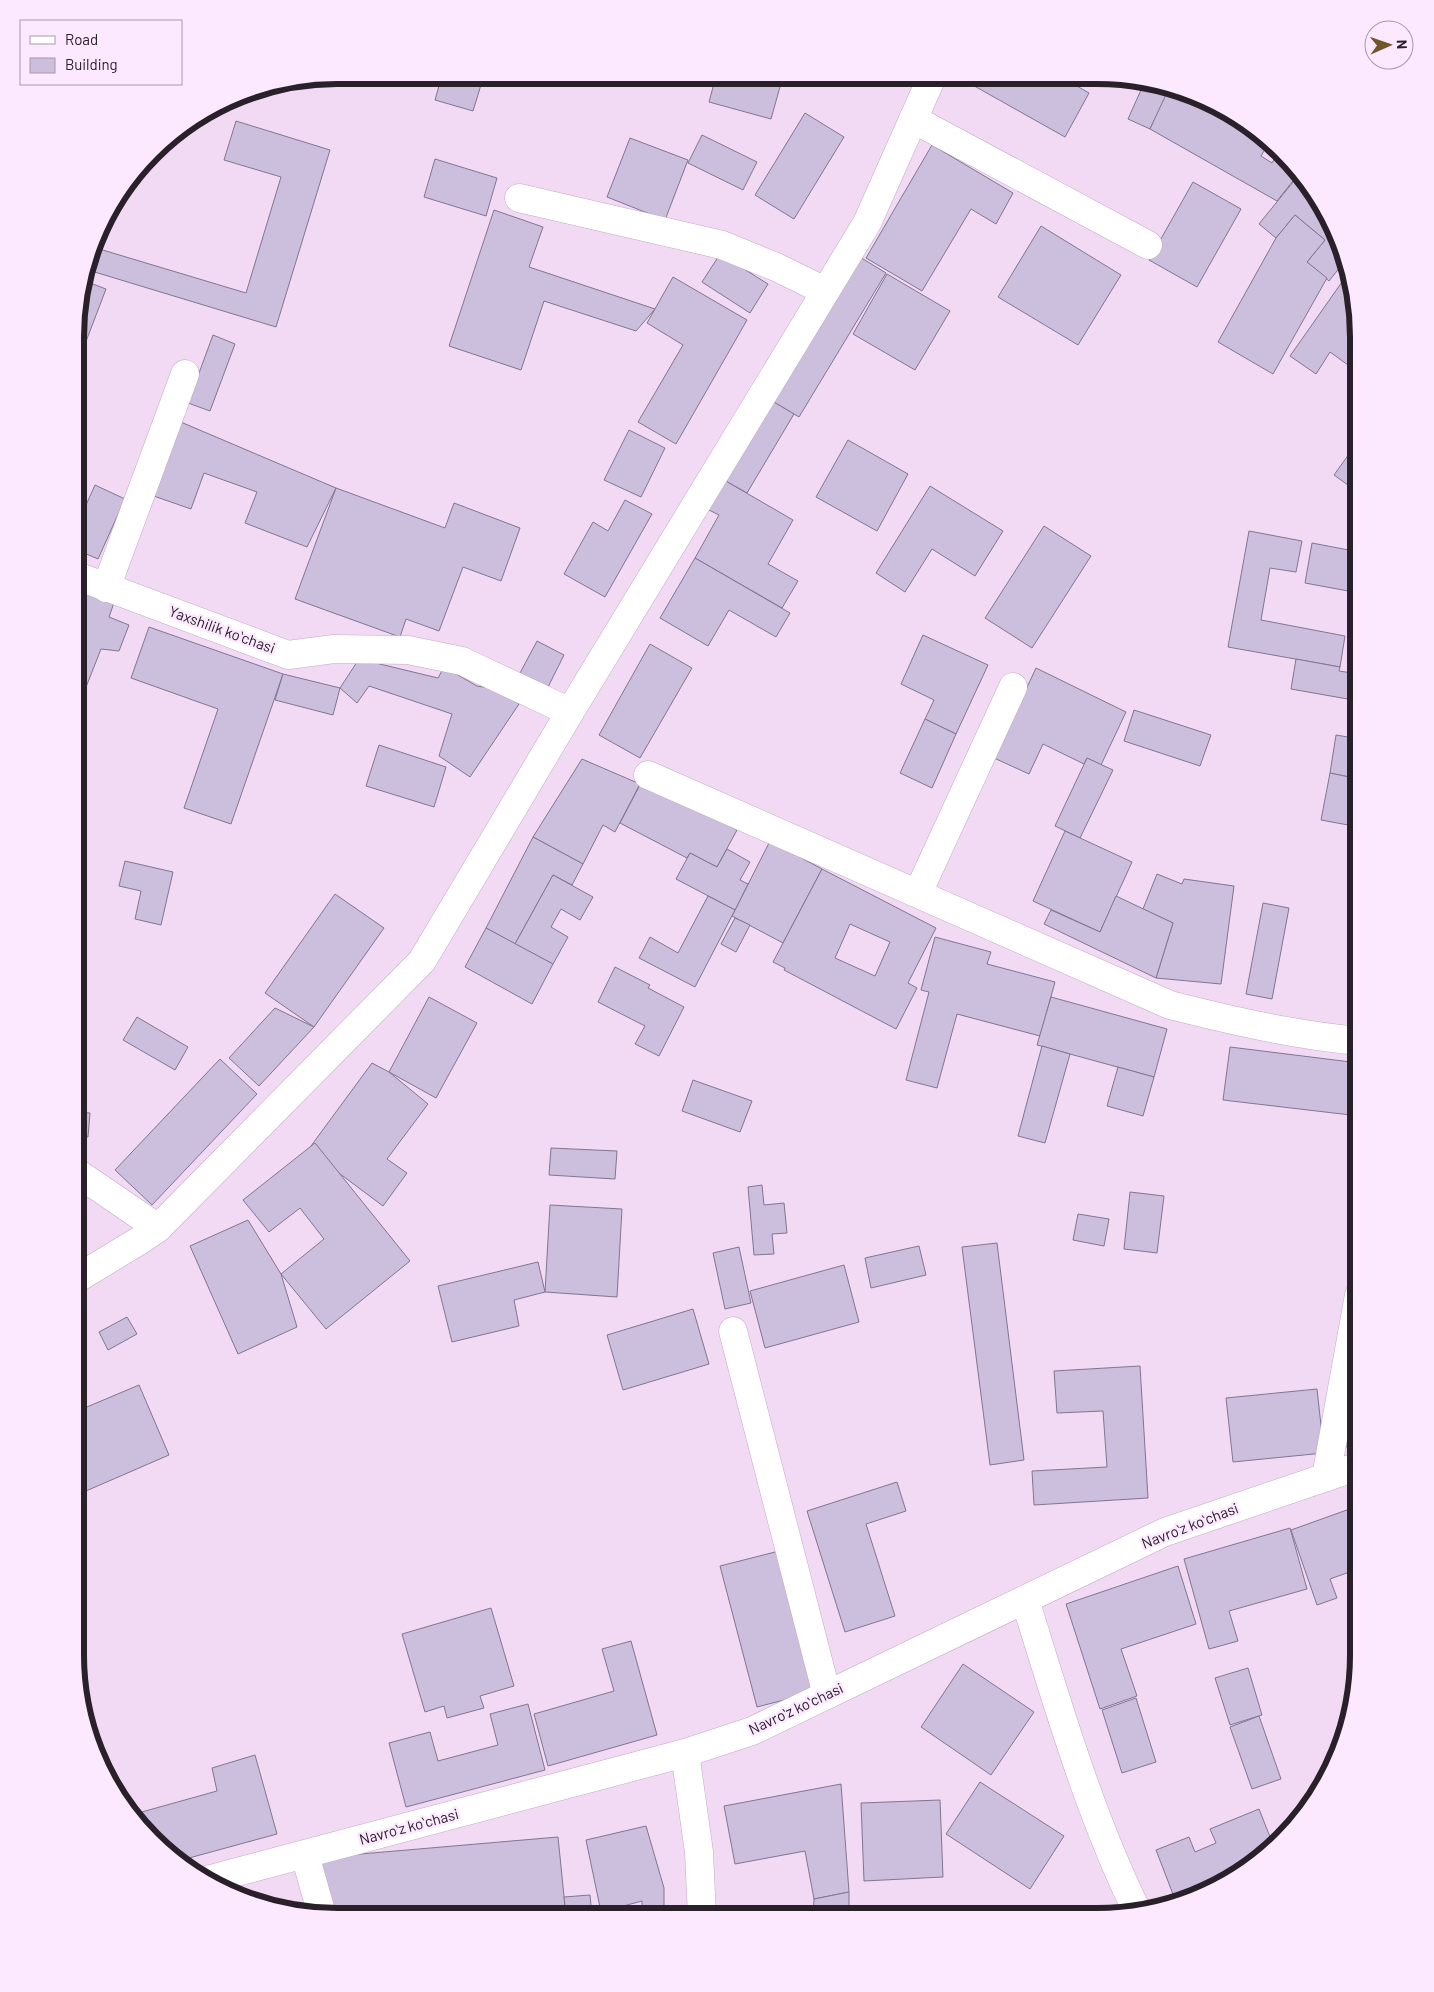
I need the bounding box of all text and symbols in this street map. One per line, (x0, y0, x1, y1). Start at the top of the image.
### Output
legend (20, 20, 182, 85)
north arrow (1364, 20, 1414, 70)
text: Road (65, 30, 98, 48)
text: N (1394, 40, 1411, 49)
text: Building (65, 55, 118, 73)
street label: Yaxshilik koʻchasi (167, 602, 278, 657)
street label: Navroʻz koʻchasi (1139, 1498, 1241, 1552)
street label: Navroʻz koʻchasi (745, 1678, 846, 1738)
street label: Navroʻz koʻchasi (357, 1804, 460, 1848)

